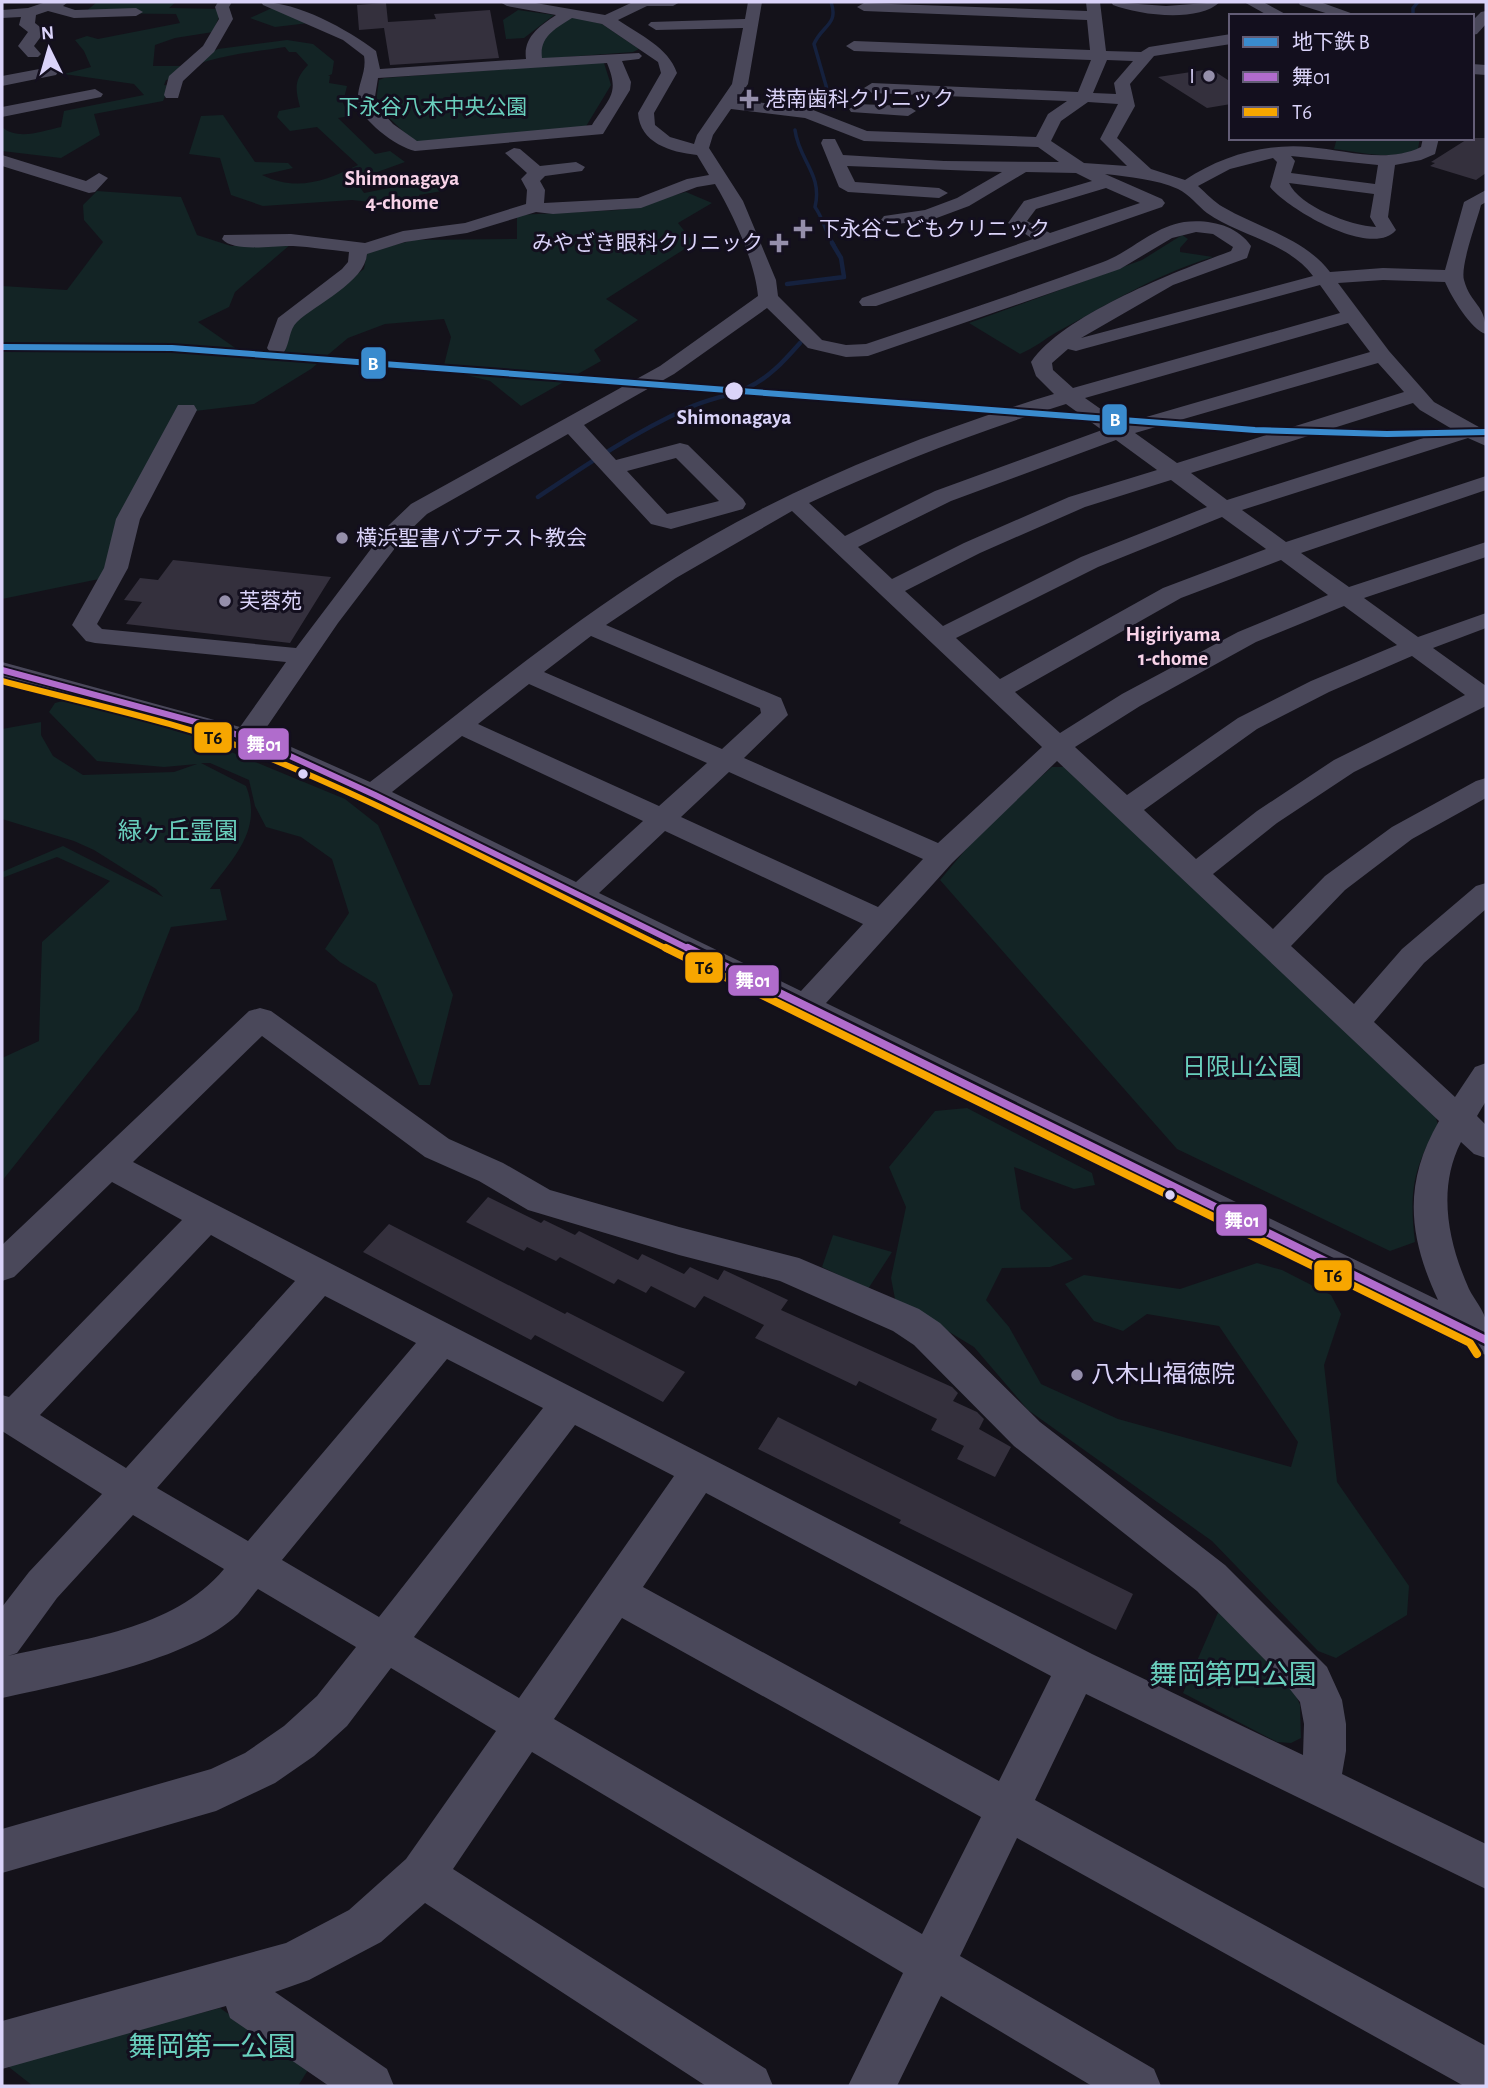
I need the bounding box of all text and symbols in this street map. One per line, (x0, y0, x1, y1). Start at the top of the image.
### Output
north arrow (14, 14, 84, 84)
legend (1229, 14, 1474, 140)
text: N (40, 24, 55, 44)
text: 地下鉄 B (1292, 31, 1370, 53)
place label: I (1189, 66, 1195, 87)
text: 舞01 (1292, 66, 1331, 88)
marker: I (1201, 68, 1217, 84)
place label: 港南歯科クリニック (765, 88, 954, 110)
marker: 港南歯科クリニック (739, 89, 759, 109)
park label: 下永谷八木中央公園 (339, 96, 528, 118)
text: T6 (1292, 102, 1312, 123)
district label: Shimonagaya 4-chome (345, 168, 459, 213)
place label: 下永谷こどもクリニック (819, 218, 1050, 240)
marker: 下永谷こどもクリニック (793, 219, 813, 239)
place label: みやざき眼科クリニック (532, 231, 763, 254)
marker: みやざき眼科クリニック (769, 233, 789, 253)
line badge: B (360, 346, 387, 380)
text: B (367, 355, 379, 374)
marker: Shimonagaya (723, 380, 745, 402)
line badge: B (1101, 403, 1128, 436)
place label: Shimonagaya (677, 407, 791, 428)
text: B (1109, 411, 1121, 430)
place label: 横浜聖書バプテスト教会 (356, 527, 587, 549)
marker: 横浜聖書バプテスト教会 (334, 530, 350, 546)
place label: 芙蓉苑 (239, 590, 302, 612)
marker: 芙蓉苑 (217, 593, 233, 609)
district label: Higiriyama 1-chome (1125, 624, 1221, 669)
line badge: T6 (193, 721, 233, 754)
line badge: 舞01 (237, 727, 290, 761)
text: T6 (204, 729, 222, 748)
text: 舞01 (246, 734, 282, 755)
unlabelled marker (296, 767, 310, 781)
park label: 緑ヶ丘霊園 (118, 818, 238, 844)
line badge: T6 (684, 951, 724, 984)
text: T6 (695, 959, 713, 978)
line badge: 舞01 (727, 964, 780, 997)
text: 舞01 (735, 970, 771, 991)
park label: 日限山公園 (1182, 1055, 1302, 1080)
unlabelled marker (1163, 1188, 1177, 1202)
line badge: 舞01 (1215, 1203, 1268, 1237)
text: 舞01 (1224, 1210, 1260, 1231)
line badge: T6 (1313, 1259, 1353, 1292)
text: T6 (1324, 1267, 1342, 1286)
place label: 八木山福徳院 (1091, 1361, 1235, 1387)
marker: 八木山福徳院 (1069, 1367, 1085, 1383)
park label: 舞岡第四公園 (1149, 1660, 1317, 1690)
park label: 舞岡第一公園 (128, 2032, 296, 2062)

